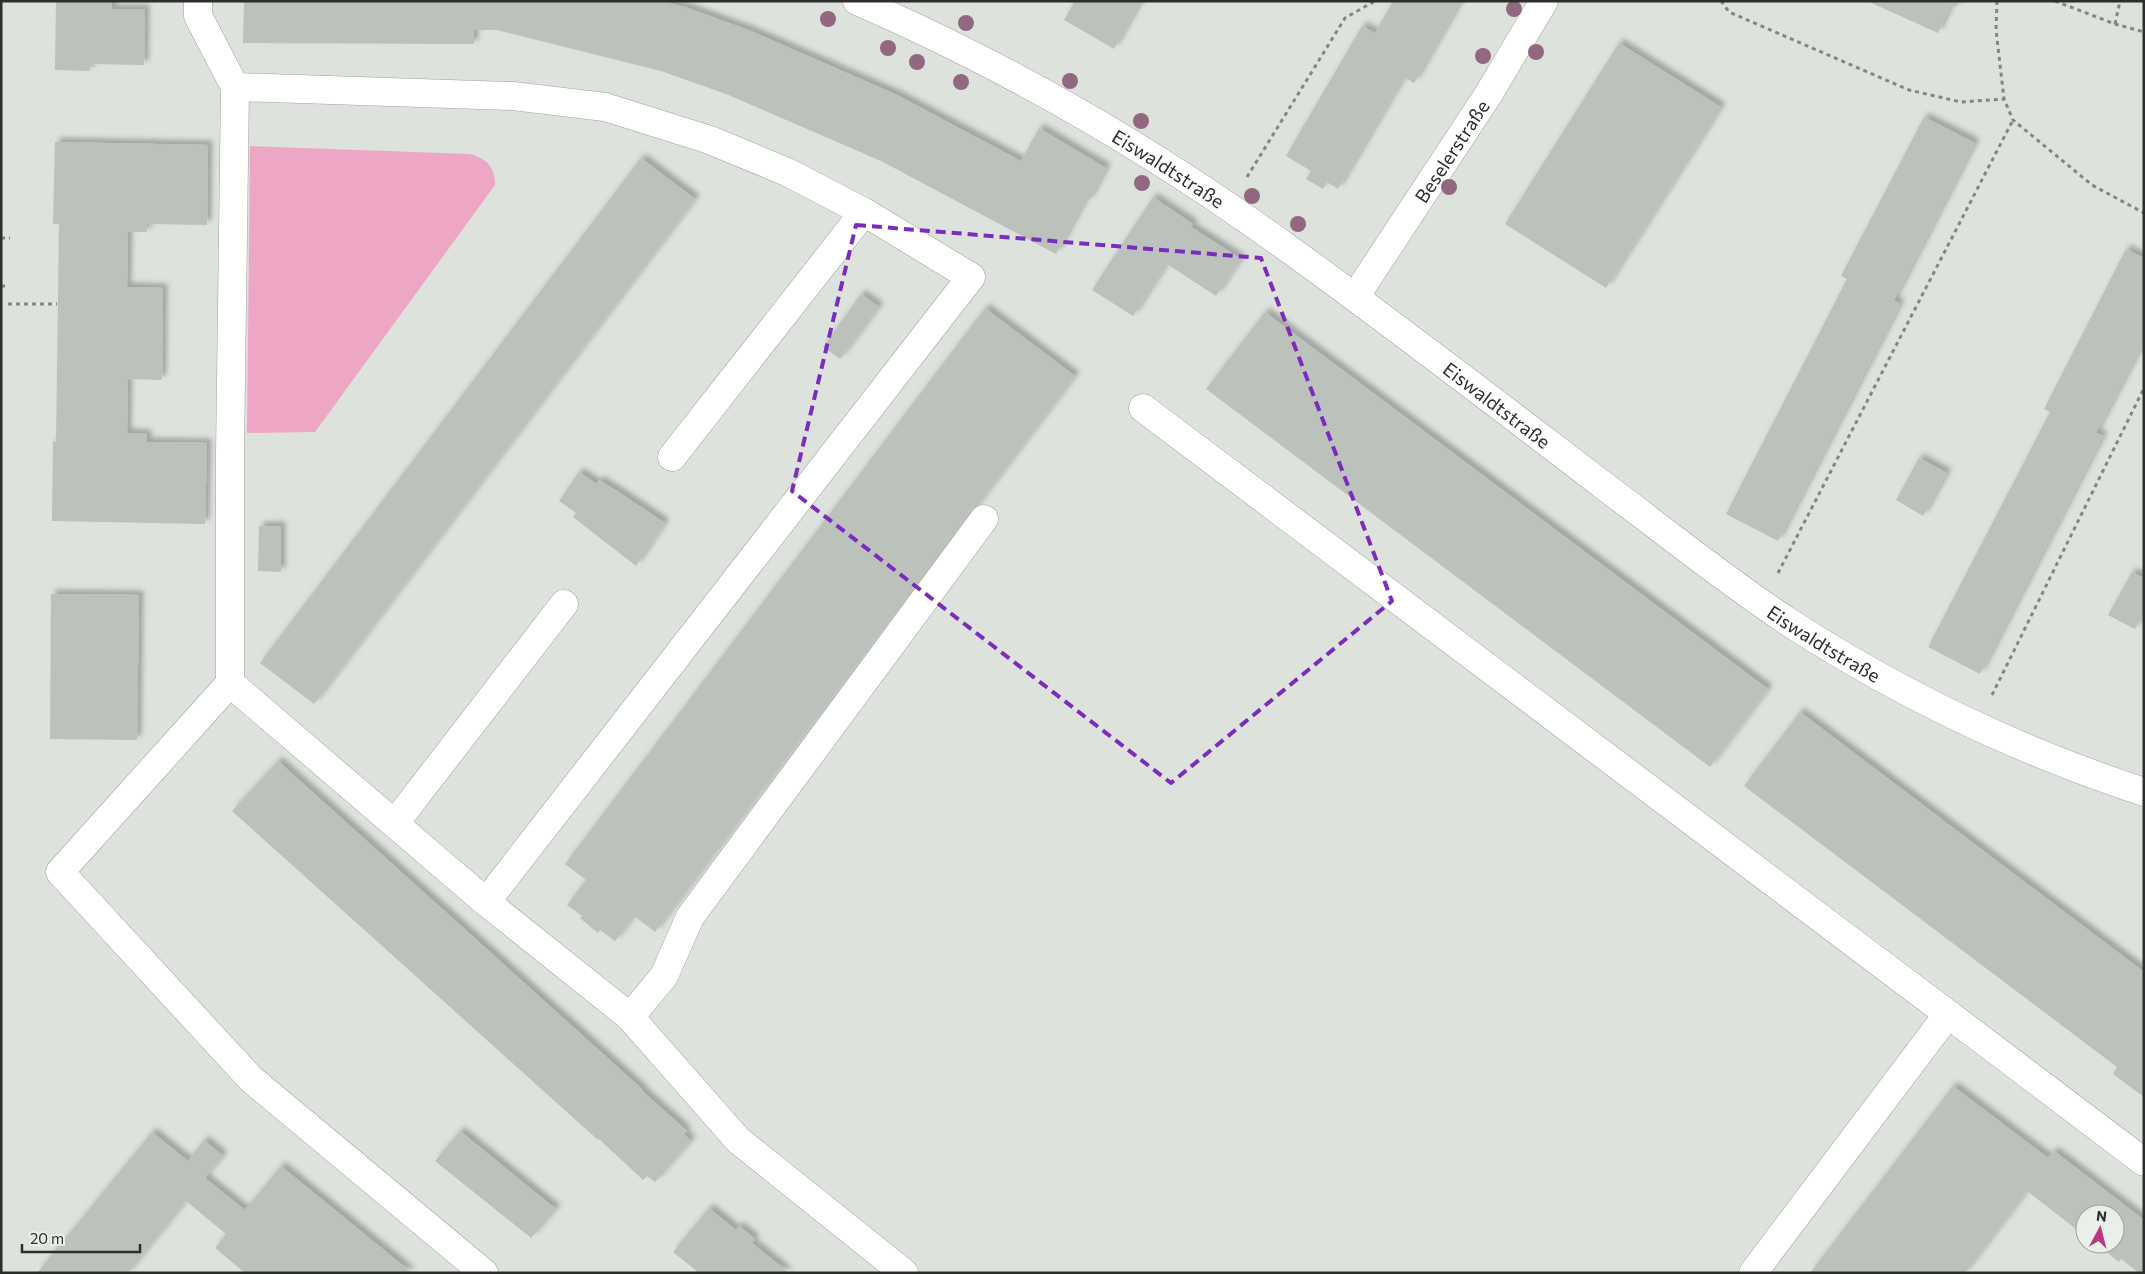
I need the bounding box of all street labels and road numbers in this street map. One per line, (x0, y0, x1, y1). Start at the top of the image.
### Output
street label: Beselerstraße (1409, 95, 1493, 207)
street label: Eiswaldtstraße (1108, 124, 1229, 212)
street label: Eiswaldtstraße (1439, 356, 1555, 453)
street label: Eiswaldtstraße (1763, 600, 1885, 686)

